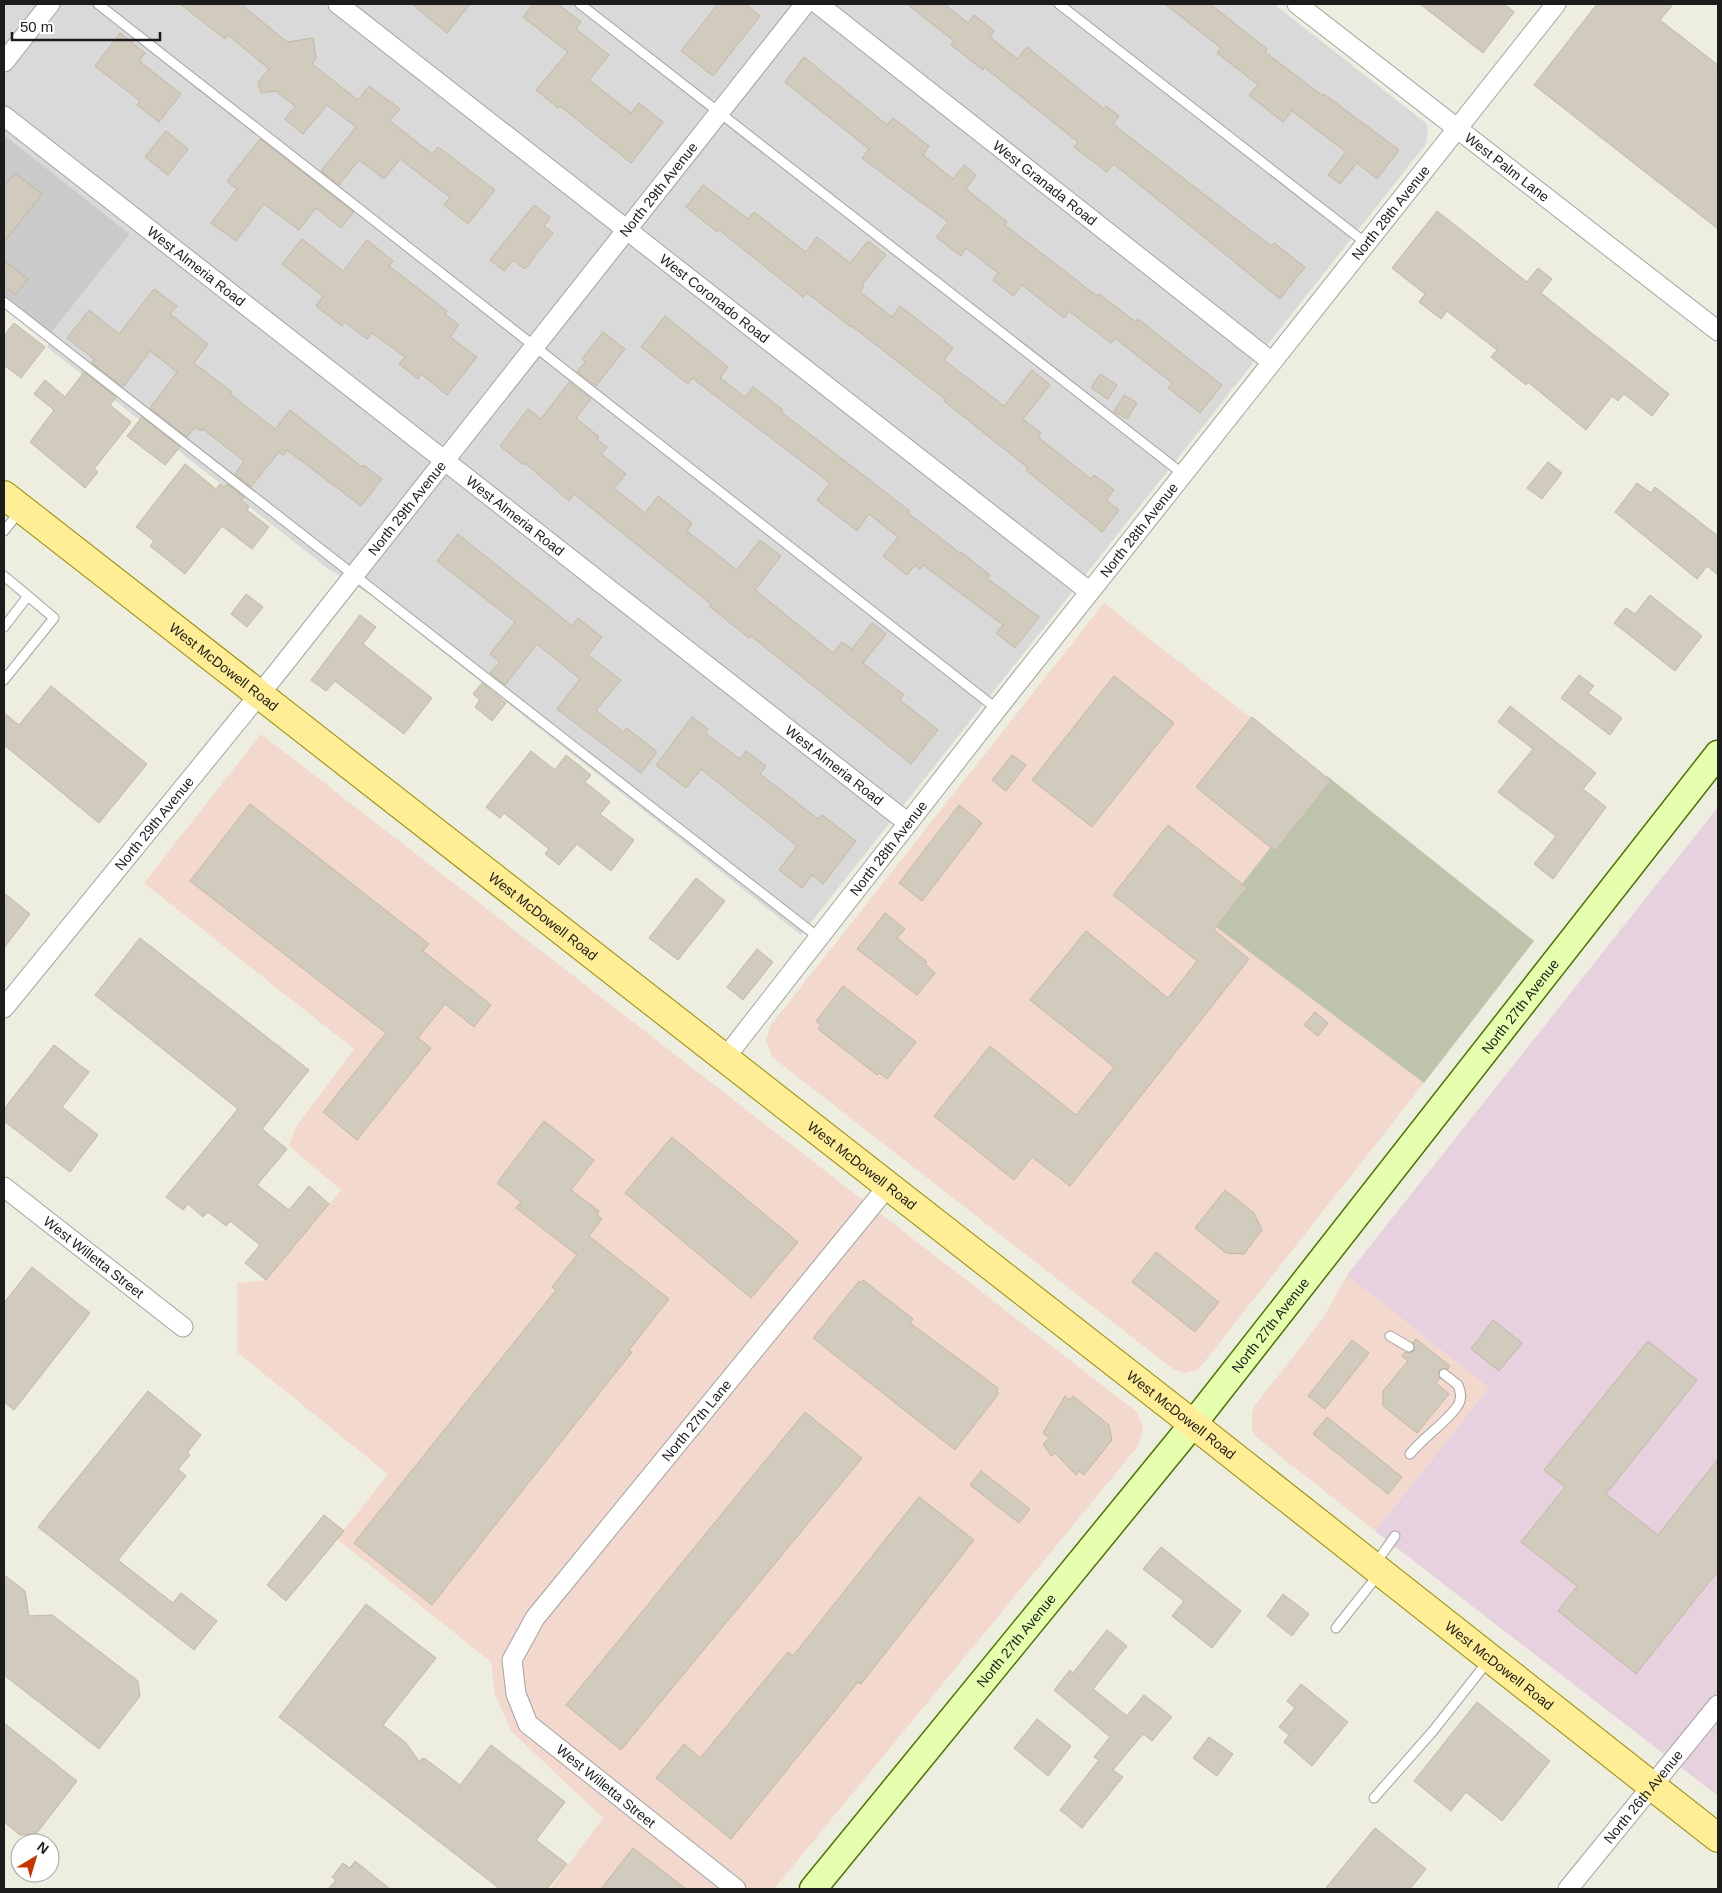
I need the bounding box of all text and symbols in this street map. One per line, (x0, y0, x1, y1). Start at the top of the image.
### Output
scale bar (12, 10, 160, 42)
text: 50 m (20, 18, 53, 35)
street label: West Palm Lane (1462, 129, 1553, 205)
street label: West Granada Road (990, 137, 1100, 229)
street label: North 29th Avenue (616, 139, 701, 240)
street label: North 28th Avenue (1348, 162, 1433, 263)
street label: West Almeria Road (144, 223, 248, 309)
street label: West Coronado Road (657, 251, 772, 346)
street label: North 29th Avenue (365, 458, 449, 559)
street label: West Almeria Road (463, 473, 567, 559)
street label: North 28th Avenue (1097, 479, 1181, 580)
street label: West McDowell Road (166, 619, 281, 714)
street label: West Almeria Road (782, 722, 886, 808)
street label: North 29th Avenue (111, 773, 197, 873)
street label: North 28th Avenue (847, 797, 931, 899)
street label: West McDowell Road (485, 869, 601, 964)
street label: North 27th Avenue (1478, 956, 1562, 1057)
street label: West McDowell Road (805, 1118, 920, 1213)
street label: West Willetta Street (41, 1213, 147, 1301)
street label: North 27th Avenue (1228, 1275, 1313, 1376)
street label: West McDowell Road (1124, 1367, 1239, 1462)
street label: North 27th Lane (658, 1376, 735, 1464)
street label: North 27th Avenue (973, 1590, 1059, 1690)
street label: West McDowell Road (1442, 1618, 1557, 1713)
street label: West Willetta Street (553, 1741, 659, 1831)
street label: North 26th Avenue (1600, 1747, 1686, 1847)
north arrow (10, 1833, 60, 1883)
text: N (34, 1838, 52, 1857)

